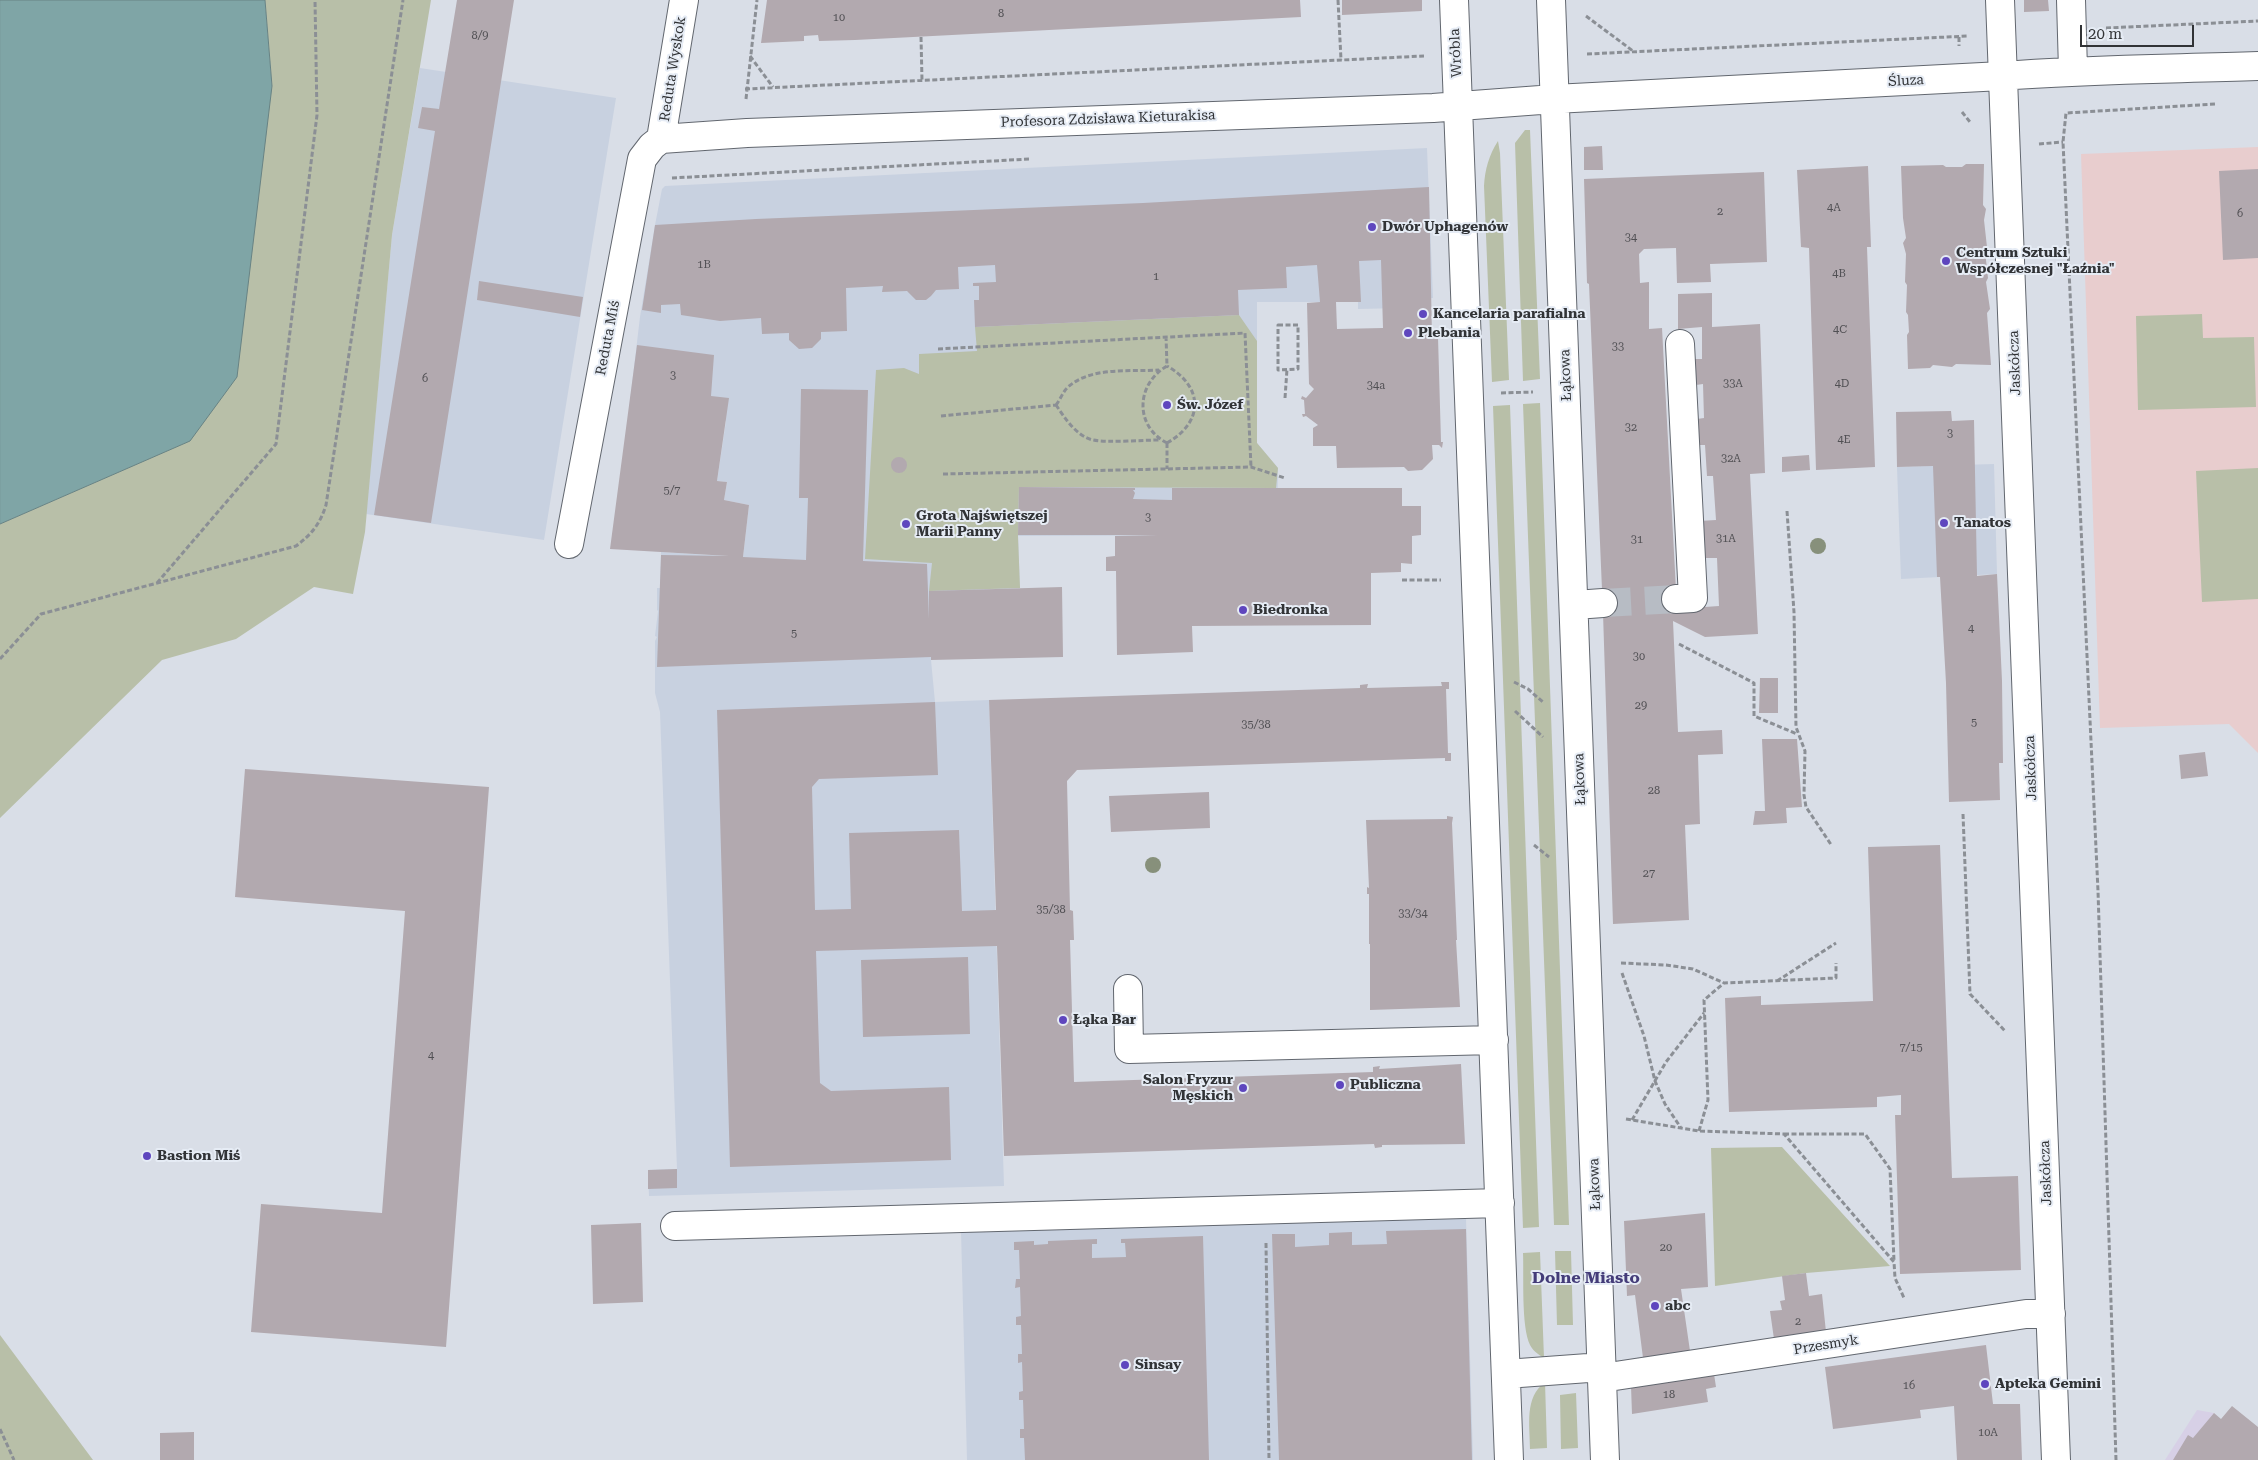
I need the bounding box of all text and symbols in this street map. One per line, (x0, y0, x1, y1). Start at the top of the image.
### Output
house number: 8 (998, 7, 1004, 21)
house number: 10 (833, 11, 845, 25)
street label: Reduta Wyskok (656, 15, 690, 123)
scale bar (2083, 15, 2197, 47)
text: 20 m (2088, 25, 2122, 43)
street label: Wróbla (1446, 28, 1466, 78)
house number: 8/9 (472, 29, 488, 43)
street label: Śluza (1888, 72, 1924, 90)
street label: Profesora Zdzisława Kieturakisa (1000, 107, 1216, 131)
house number: 4A (1827, 201, 1841, 215)
house number: 2 (1717, 205, 1723, 219)
house number: 6 (2237, 207, 2243, 221)
place label: Dwór Uphagenów (1382, 219, 1508, 235)
marker: Dwór Uphagenów (1366, 221, 1378, 233)
house number: 34 (1625, 231, 1637, 245)
place label: Centrum Sztuki Współczesnej "Łaźnia" (1956, 245, 2115, 278)
marker: Centrum Sztuki Współczesnej "Łaźnia" (1940, 255, 1952, 267)
house number: 1B (697, 258, 711, 272)
house number: 4B (1832, 267, 1846, 281)
house number: 1 (1153, 270, 1159, 284)
street label: Reduta Miś (593, 299, 623, 377)
place label: Kancelaria parafialna (1433, 306, 1586, 322)
marker: Kancelaria parafialna (1417, 308, 1429, 320)
house number: 4C (1833, 323, 1847, 337)
place label: Plebania (1418, 325, 1480, 341)
marker: Plebania (1402, 327, 1414, 339)
street label: Jaskółcza (2005, 330, 2025, 396)
house number: 33 (1612, 340, 1624, 354)
street label: Łąkowa (1557, 349, 1575, 401)
house number: 3 (670, 369, 676, 383)
house number: 6 (422, 372, 428, 386)
house number: 33A (1723, 377, 1743, 391)
house number: 4D (1835, 377, 1849, 391)
house number: 34a (1367, 379, 1385, 393)
place label: Św. Józef (1177, 397, 1243, 413)
marker: Św. Józef (1161, 399, 1173, 411)
house number: 32 (1625, 421, 1637, 435)
house number: 3 (1947, 427, 1953, 441)
house number: 4E (1837, 433, 1851, 447)
house number: 32A (1721, 452, 1741, 466)
house number: 5/7 (664, 484, 680, 498)
place label: Grota Najświętszej Marii Panny (916, 508, 1048, 540)
house number: 3 (1145, 511, 1151, 525)
place label: Tanatos (1954, 515, 2011, 531)
marker: Tanatos (1938, 517, 1950, 529)
marker: Grota Najświętszej Marii Panny (900, 518, 912, 530)
house number: 31A (1716, 532, 1736, 546)
house number: 31 (1631, 533, 1643, 547)
place label: Biedronka (1253, 602, 1328, 618)
marker: Biedronka (1237, 604, 1249, 616)
house number: 4 (1968, 622, 1974, 636)
house number: 5 (791, 627, 797, 641)
house number: 30 (1633, 650, 1645, 664)
house number: 29 (1635, 699, 1647, 713)
house number: 5 (1971, 716, 1977, 730)
house number: 35/38 (1241, 718, 1271, 732)
street label: Jaskółcza (2021, 735, 2041, 801)
street label: Łąkowa (1571, 753, 1589, 805)
house number: 28 (1648, 784, 1660, 798)
house number: 27 (1643, 867, 1655, 881)
house number: 35/38 (1036, 903, 1066, 917)
house number: 33/34 (1398, 907, 1428, 921)
place label: Łąka Bar (1073, 1012, 1136, 1028)
marker: Łąka Bar (1057, 1014, 1069, 1026)
house number: 7/15 (1899, 1041, 1923, 1055)
house number: 4 (428, 1049, 434, 1063)
place label: Salon Fryzur Męskich (1143, 1072, 1233, 1104)
place label: Publiczna (1350, 1077, 1421, 1093)
marker: Publiczna (1334, 1079, 1346, 1091)
marker: Salon Fryzur Męskich (1237, 1082, 1249, 1094)
street label: Jaskółcza (2036, 1140, 2056, 1206)
place label: Bastion Miś (157, 1148, 240, 1164)
marker: Bastion Miś (141, 1150, 153, 1162)
street label: Łąkowa (1586, 1158, 1604, 1210)
house number: 20 (1660, 1241, 1672, 1255)
district label: Dolne Miasto (1532, 1268, 1640, 1288)
place label: abc (1665, 1298, 1691, 1314)
marker: abc (1649, 1300, 1661, 1312)
house number: 2 (1795, 1315, 1801, 1329)
street label: Przesmyk (1792, 1332, 1860, 1358)
place label: Sinsay (1135, 1357, 1181, 1373)
marker: Sinsay (1119, 1359, 1131, 1371)
place label: Apteka Gemini (1995, 1376, 2101, 1392)
marker: Apteka Gemini (1979, 1378, 1991, 1390)
house number: 16 (1903, 1379, 1915, 1393)
house number: 18 (1663, 1388, 1675, 1402)
house number: 10A (1978, 1426, 1998, 1440)

